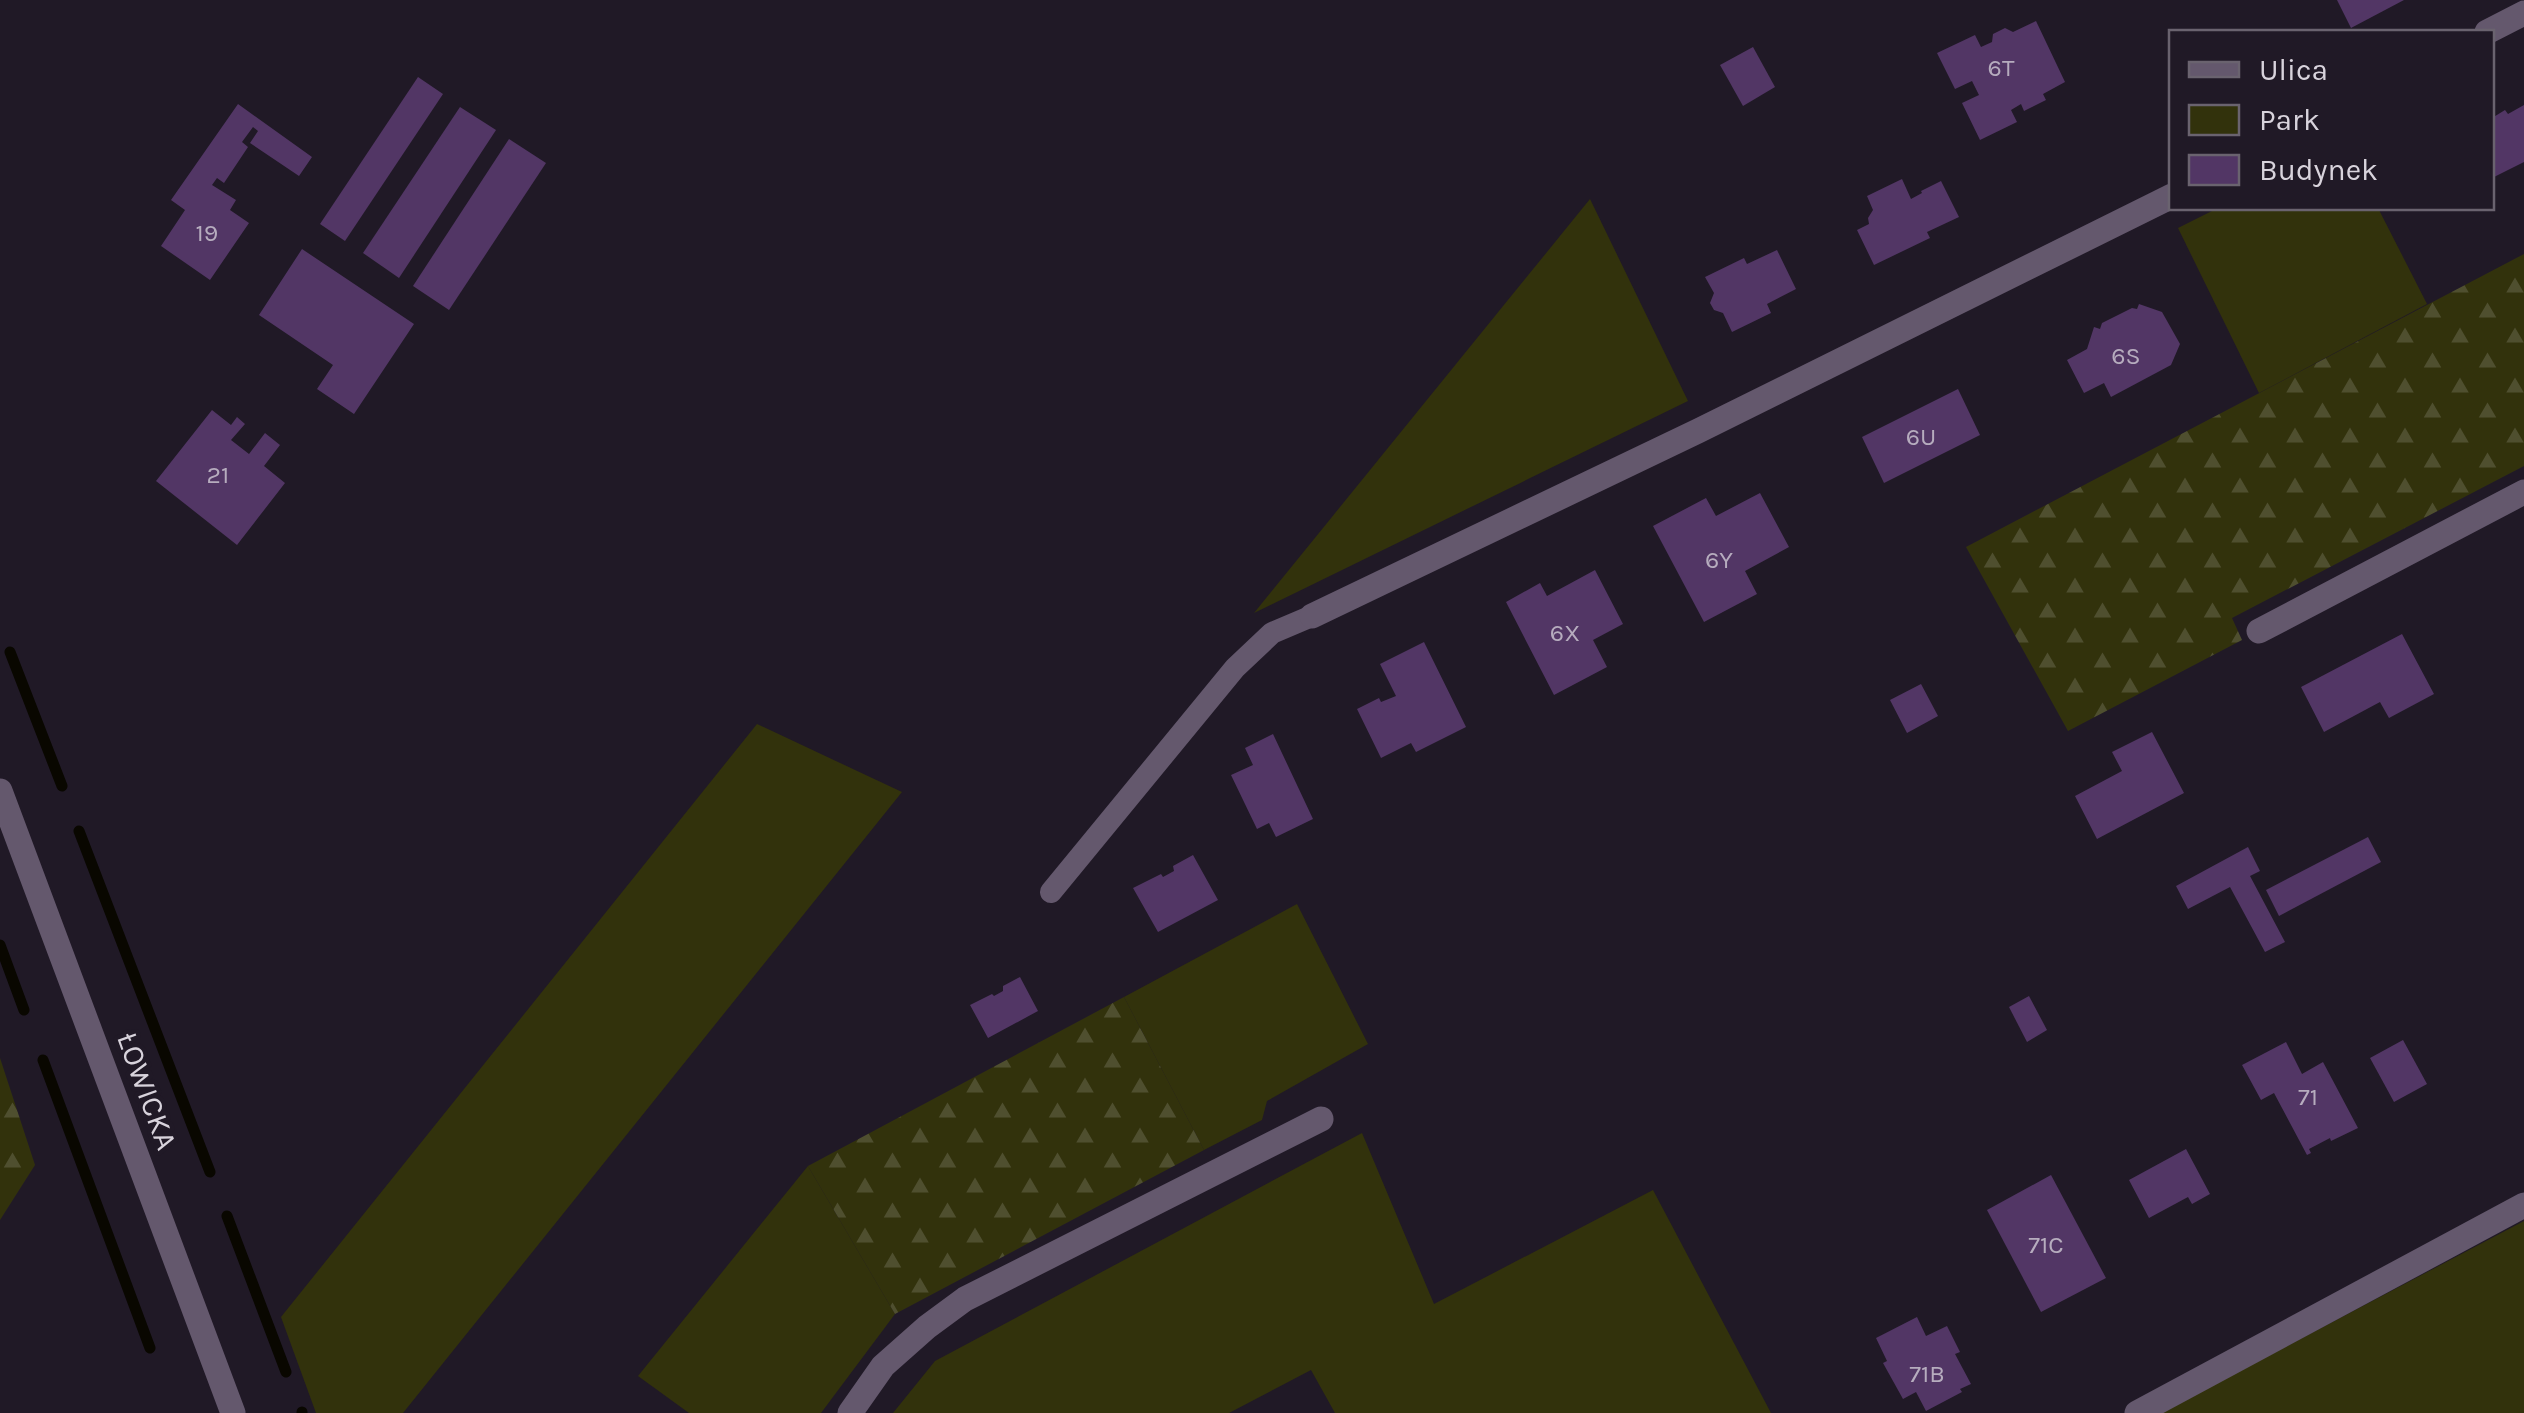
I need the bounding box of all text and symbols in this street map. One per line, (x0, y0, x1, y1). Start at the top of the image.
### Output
legend (2169, 30, 2494, 210)
text: Ulica (2259, 52, 2328, 88)
house number: 6T (1988, 53, 2015, 82)
text: Park (2259, 102, 2320, 138)
text: Budynek (2259, 152, 2378, 188)
house number: 19 (196, 218, 218, 247)
house number: 6S (2111, 341, 2141, 370)
house number: 6U (1906, 422, 1936, 451)
house number: 21 (207, 460, 229, 489)
house number: 6Y (1705, 545, 1733, 574)
house number: 6X (1550, 618, 1580, 647)
street label: ŁOWICKA (109, 1027, 185, 1155)
house number: 71 (2298, 1082, 2318, 1111)
house number: 71C (2028, 1230, 2064, 1259)
house number: 71B (1909, 1359, 1945, 1388)

